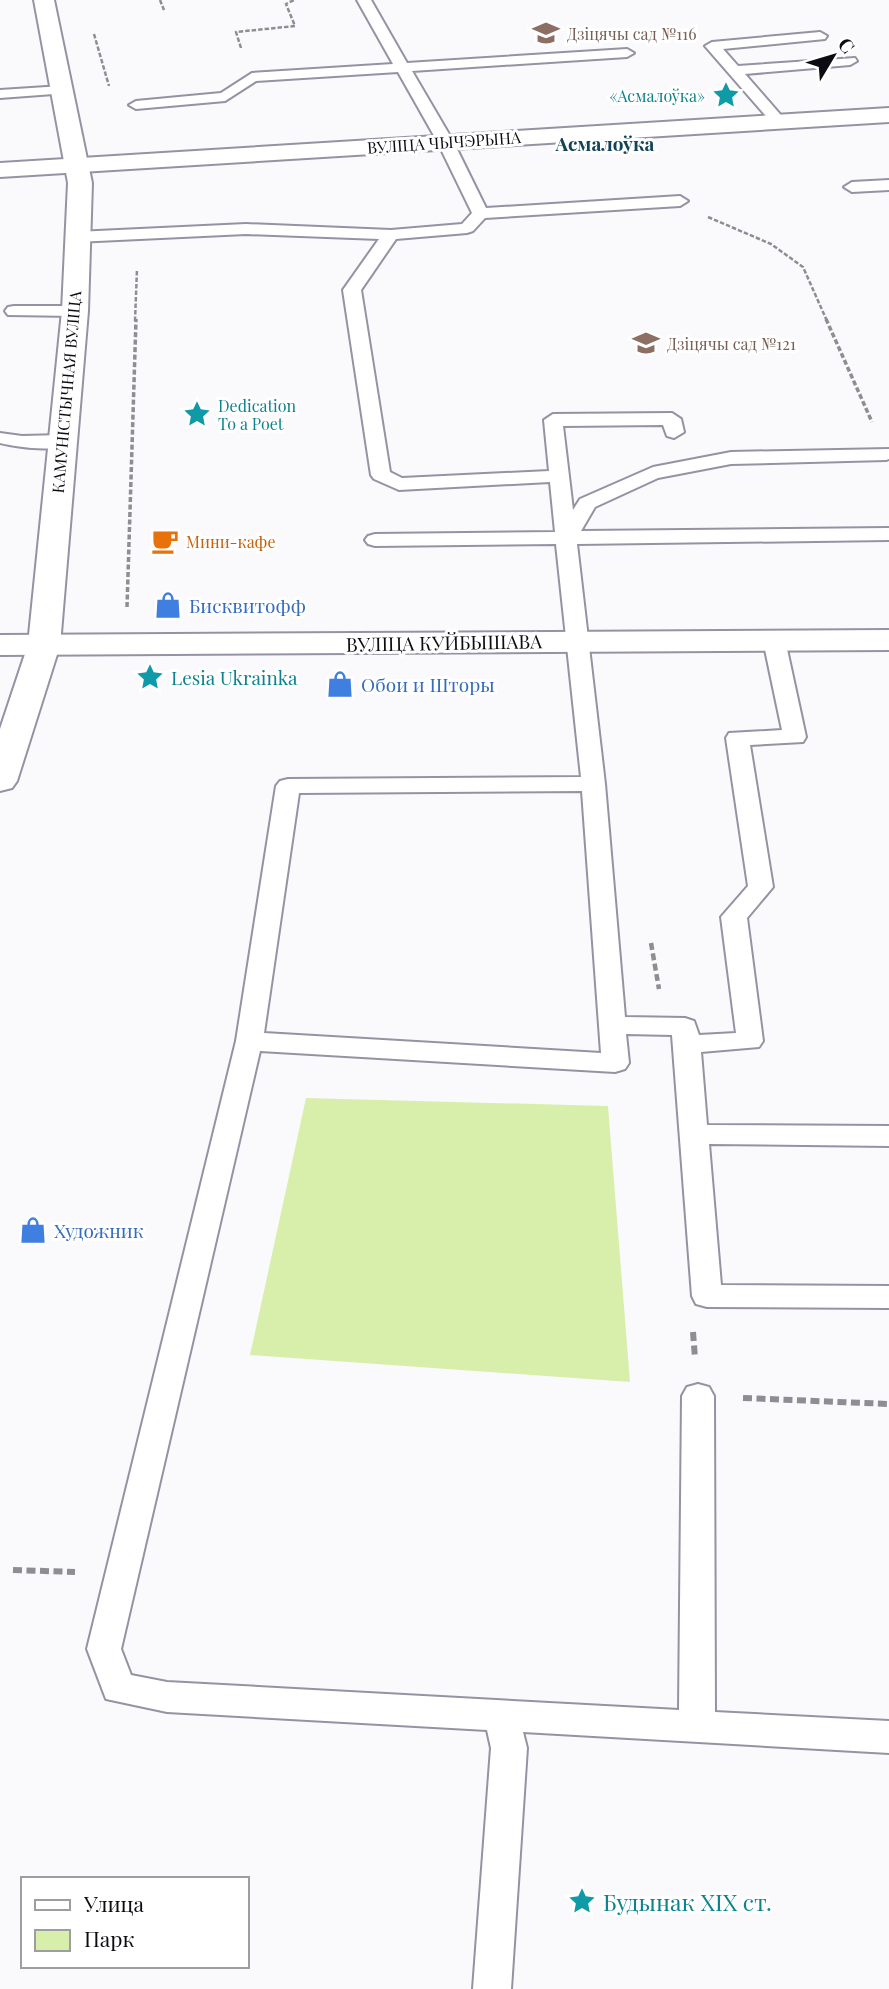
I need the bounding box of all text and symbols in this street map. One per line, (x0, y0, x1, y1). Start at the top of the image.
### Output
school or university icon: Дзіцячы сад №116 (531, 18, 561, 48)
north arrow (798, 21, 868, 91)
place label: Дзіцячы сад №116 (567, 23, 696, 44)
text: С (833, 32, 862, 58)
place icon: «Асмалоўка» (711, 80, 741, 110)
place label: «Асмалоўка» (609, 85, 705, 106)
street label: ВУЛІЦА ЧЫЧЭРЫНА (366, 126, 523, 158)
district label: Асмалоўка (555, 130, 655, 156)
street label: КАМУНІСТЫЧНАЯ ВУЛІЦА (47, 289, 85, 494)
school or university icon: Дзіцячы сад №121 (631, 328, 661, 358)
place label: Дзіцячы сад №121 (667, 333, 796, 354)
place label: Dedication To a Poet (218, 395, 297, 434)
place icon: Dedication To a Poet (182, 399, 212, 429)
cafe icon: Мини-кафе (150, 526, 180, 556)
place label: Мини-кафе (186, 531, 275, 552)
shop icon: Бисквитофф (153, 590, 183, 620)
place label: Бисквитофф (189, 592, 306, 618)
street label: ВУЛІЦА КУЙБЫШАВА (346, 627, 543, 657)
place icon: Lesia Ukrainka (135, 662, 165, 692)
place label: Lesia Ukrainka (171, 664, 298, 690)
shop icon: Обои и Шторы (325, 669, 355, 699)
place label: Обои и Шторы (361, 671, 495, 697)
shop icon: Художник (18, 1215, 48, 1245)
place label: Художник (54, 1217, 144, 1243)
legend (21, 1877, 248, 1968)
place icon: Будынак XIX ст. (567, 1886, 597, 1916)
place label: Будынак XIX ст. (603, 1886, 772, 1917)
text: Улица (83, 1889, 145, 1917)
text: Парк (84, 1924, 134, 1952)

